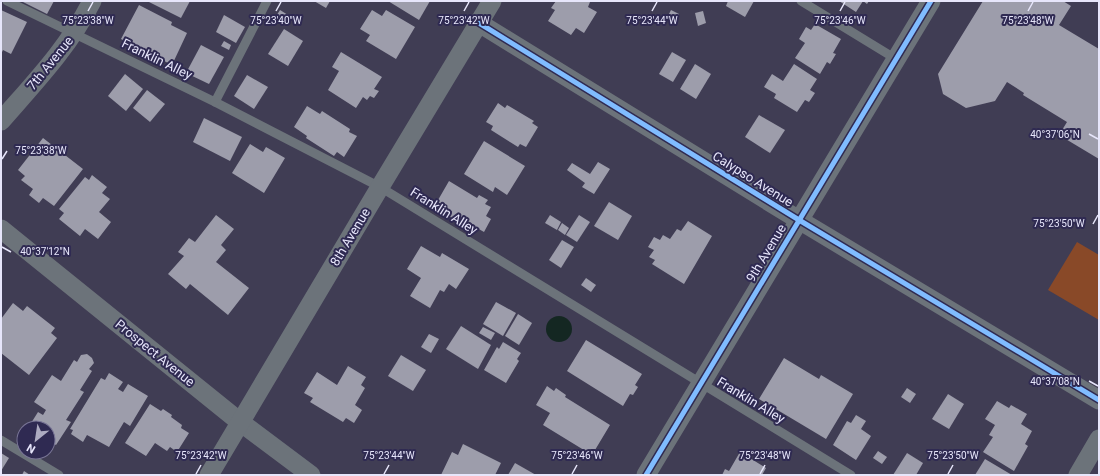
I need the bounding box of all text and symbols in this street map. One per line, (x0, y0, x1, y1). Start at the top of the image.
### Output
text: 75°23'38"W (62, 15, 114, 26)
text: 75°23'40"W (250, 15, 302, 26)
text: 75°23'42"W (438, 15, 490, 26)
text: 75°23'44"W (626, 15, 678, 26)
text: 75°23'46"W (814, 15, 866, 26)
text: 75°23'48"W (1002, 15, 1054, 26)
street label: 7th Avenue (24, 33, 76, 93)
street label: Franklin Alley (119, 35, 195, 83)
text: 40°37'06"N (1030, 129, 1080, 140)
text: 75°23'38"W (15, 145, 67, 156)
street label: Calypso Avenue (710, 148, 796, 210)
street label: Franklin Alley (408, 184, 480, 238)
street label: 8th Avenue (327, 205, 373, 268)
text: 75°23'50"W (1033, 218, 1085, 229)
street label: 9th Avenue (743, 221, 789, 284)
text: 40°37'12"N (20, 246, 70, 257)
street label: Prospect Avenue (112, 316, 198, 390)
street label: Franklin Alley (714, 374, 788, 426)
text: 40°37'08"N (1030, 376, 1080, 387)
north arrow (16, 420, 56, 460)
text: N (24, 441, 38, 456)
text: 75°23'42"W (175, 450, 227, 461)
text: 75°23'44"W (363, 450, 415, 461)
text: 75°23'46"W (551, 450, 603, 461)
text: 75°23'48"W (739, 450, 791, 461)
text: 75°23'50"W (927, 450, 979, 461)

